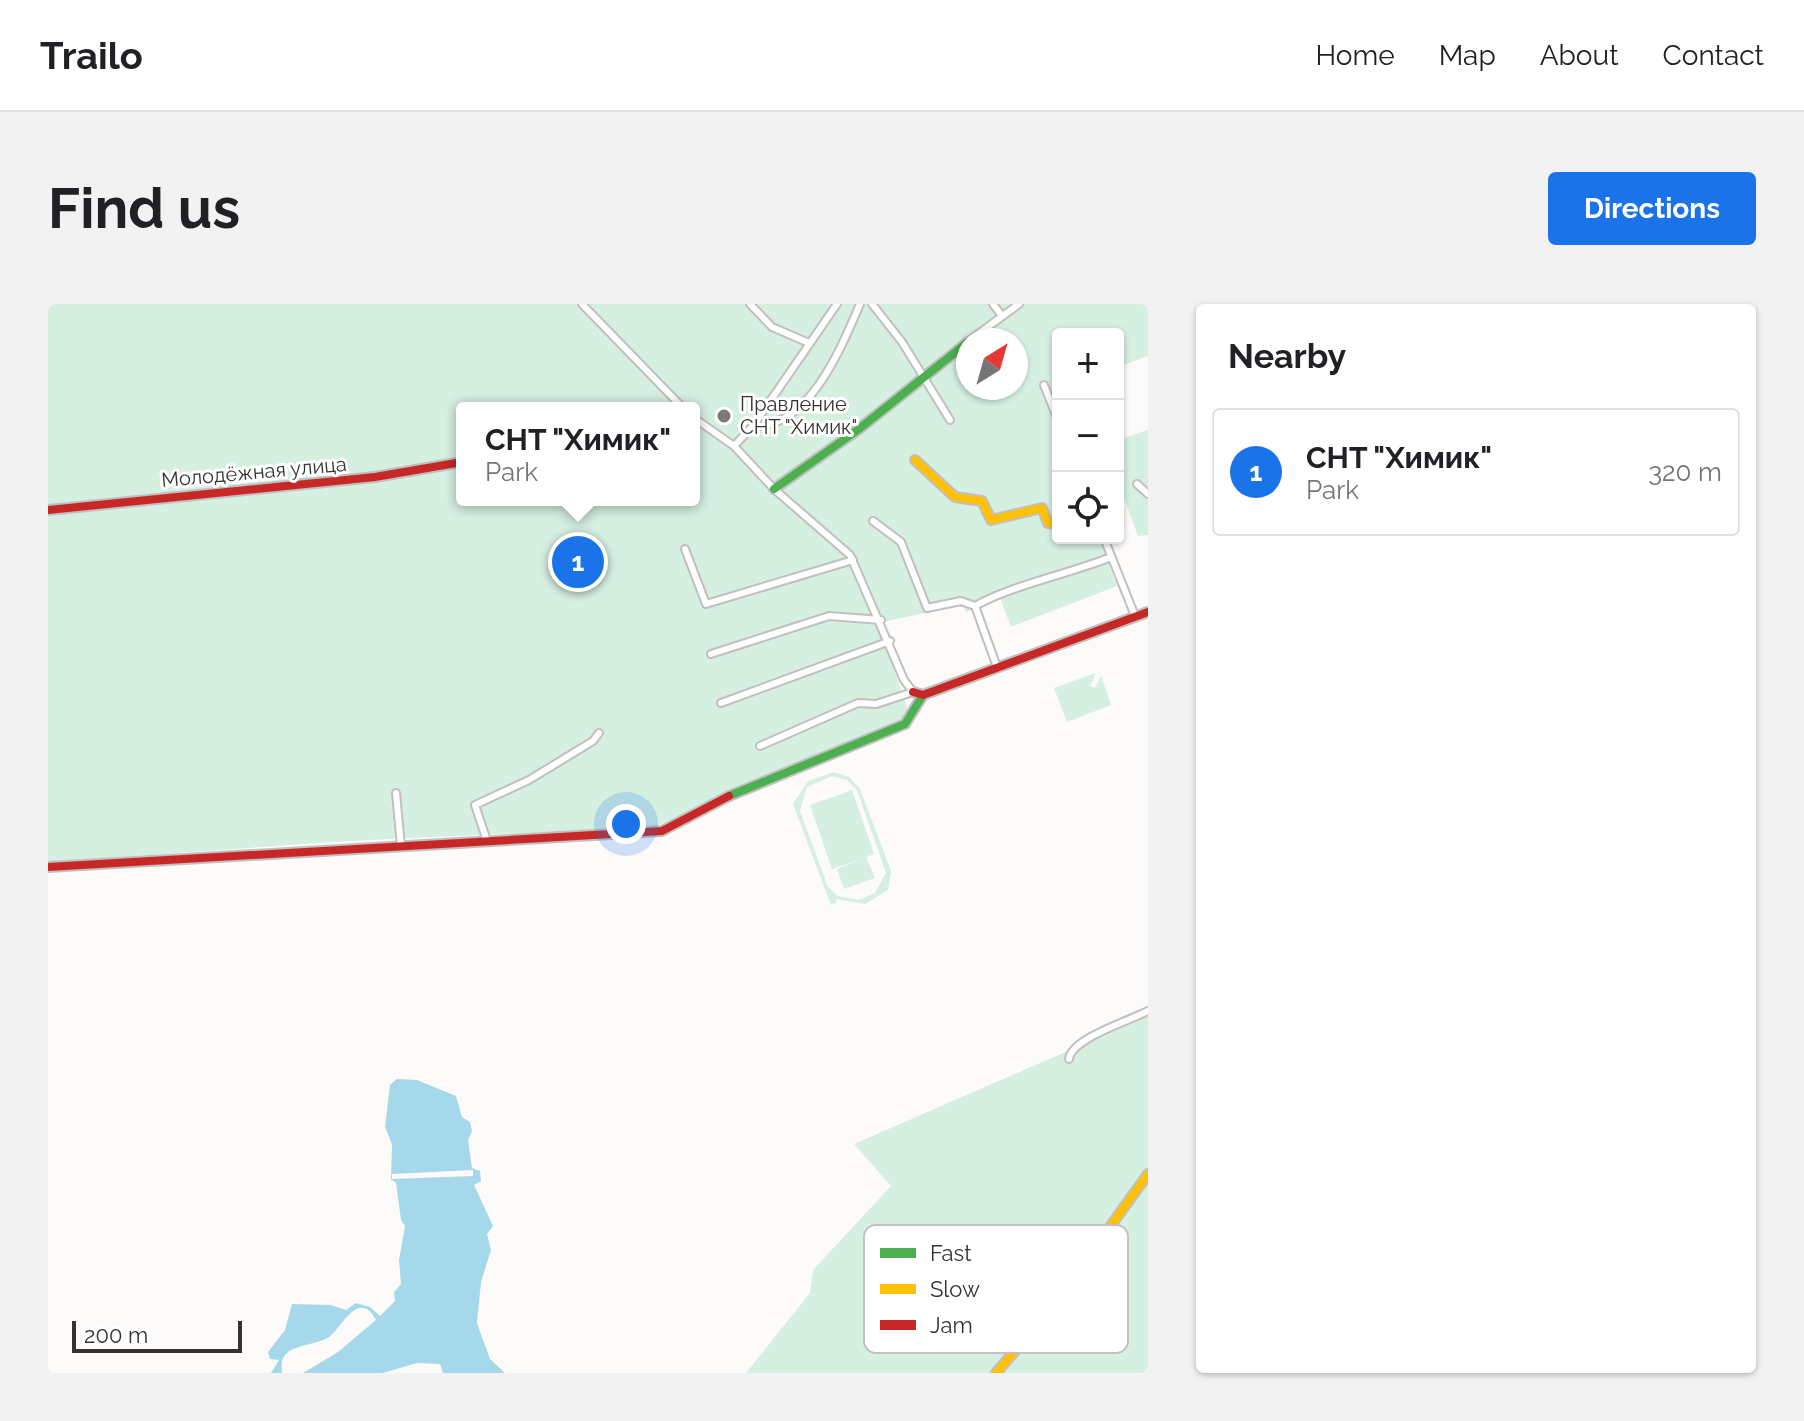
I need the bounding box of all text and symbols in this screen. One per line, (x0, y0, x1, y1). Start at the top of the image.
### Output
text: Trailo (40, 33, 143, 78)
text: Home (1315, 39, 1395, 72)
text: Map (1439, 39, 1496, 72)
text: About (1540, 39, 1619, 72)
text: Contact (1663, 39, 1764, 72)
button: Directions (1548, 172, 1756, 245)
text: Find us (48, 175, 240, 241)
north arrow (956, 328, 1028, 400)
map controls (1052, 328, 1124, 544)
button: + (1052, 328, 1124, 400)
text: Nearby (1228, 336, 1346, 376)
place label: Правление СНТ "Химик" (740, 392, 857, 439)
button: − (1052, 400, 1124, 472)
popup (456, 402, 700, 506)
marker: Правление СНТ "Химик" (715, 407, 733, 425)
text: СНТ "Химик" (485, 422, 671, 457)
text: СНТ "Химик" (1306, 440, 1492, 475)
street label: Молодёжная улица (160, 452, 348, 492)
text: Park (485, 457, 538, 487)
text: 1 (1250, 457, 1262, 487)
text: 320 m (1648, 457, 1722, 487)
button: locate (1052, 472, 1124, 544)
text: Park (1306, 475, 1359, 505)
pin: 1 (552, 532, 604, 592)
your location (606, 804, 646, 844)
legend (864, 1225, 1128, 1353)
text: Fast (930, 1240, 972, 1266)
text: Slow (930, 1276, 980, 1302)
text: Jam (930, 1312, 973, 1338)
scale bar (72, 1317, 242, 1353)
text: 200 m (84, 1322, 148, 1348)

